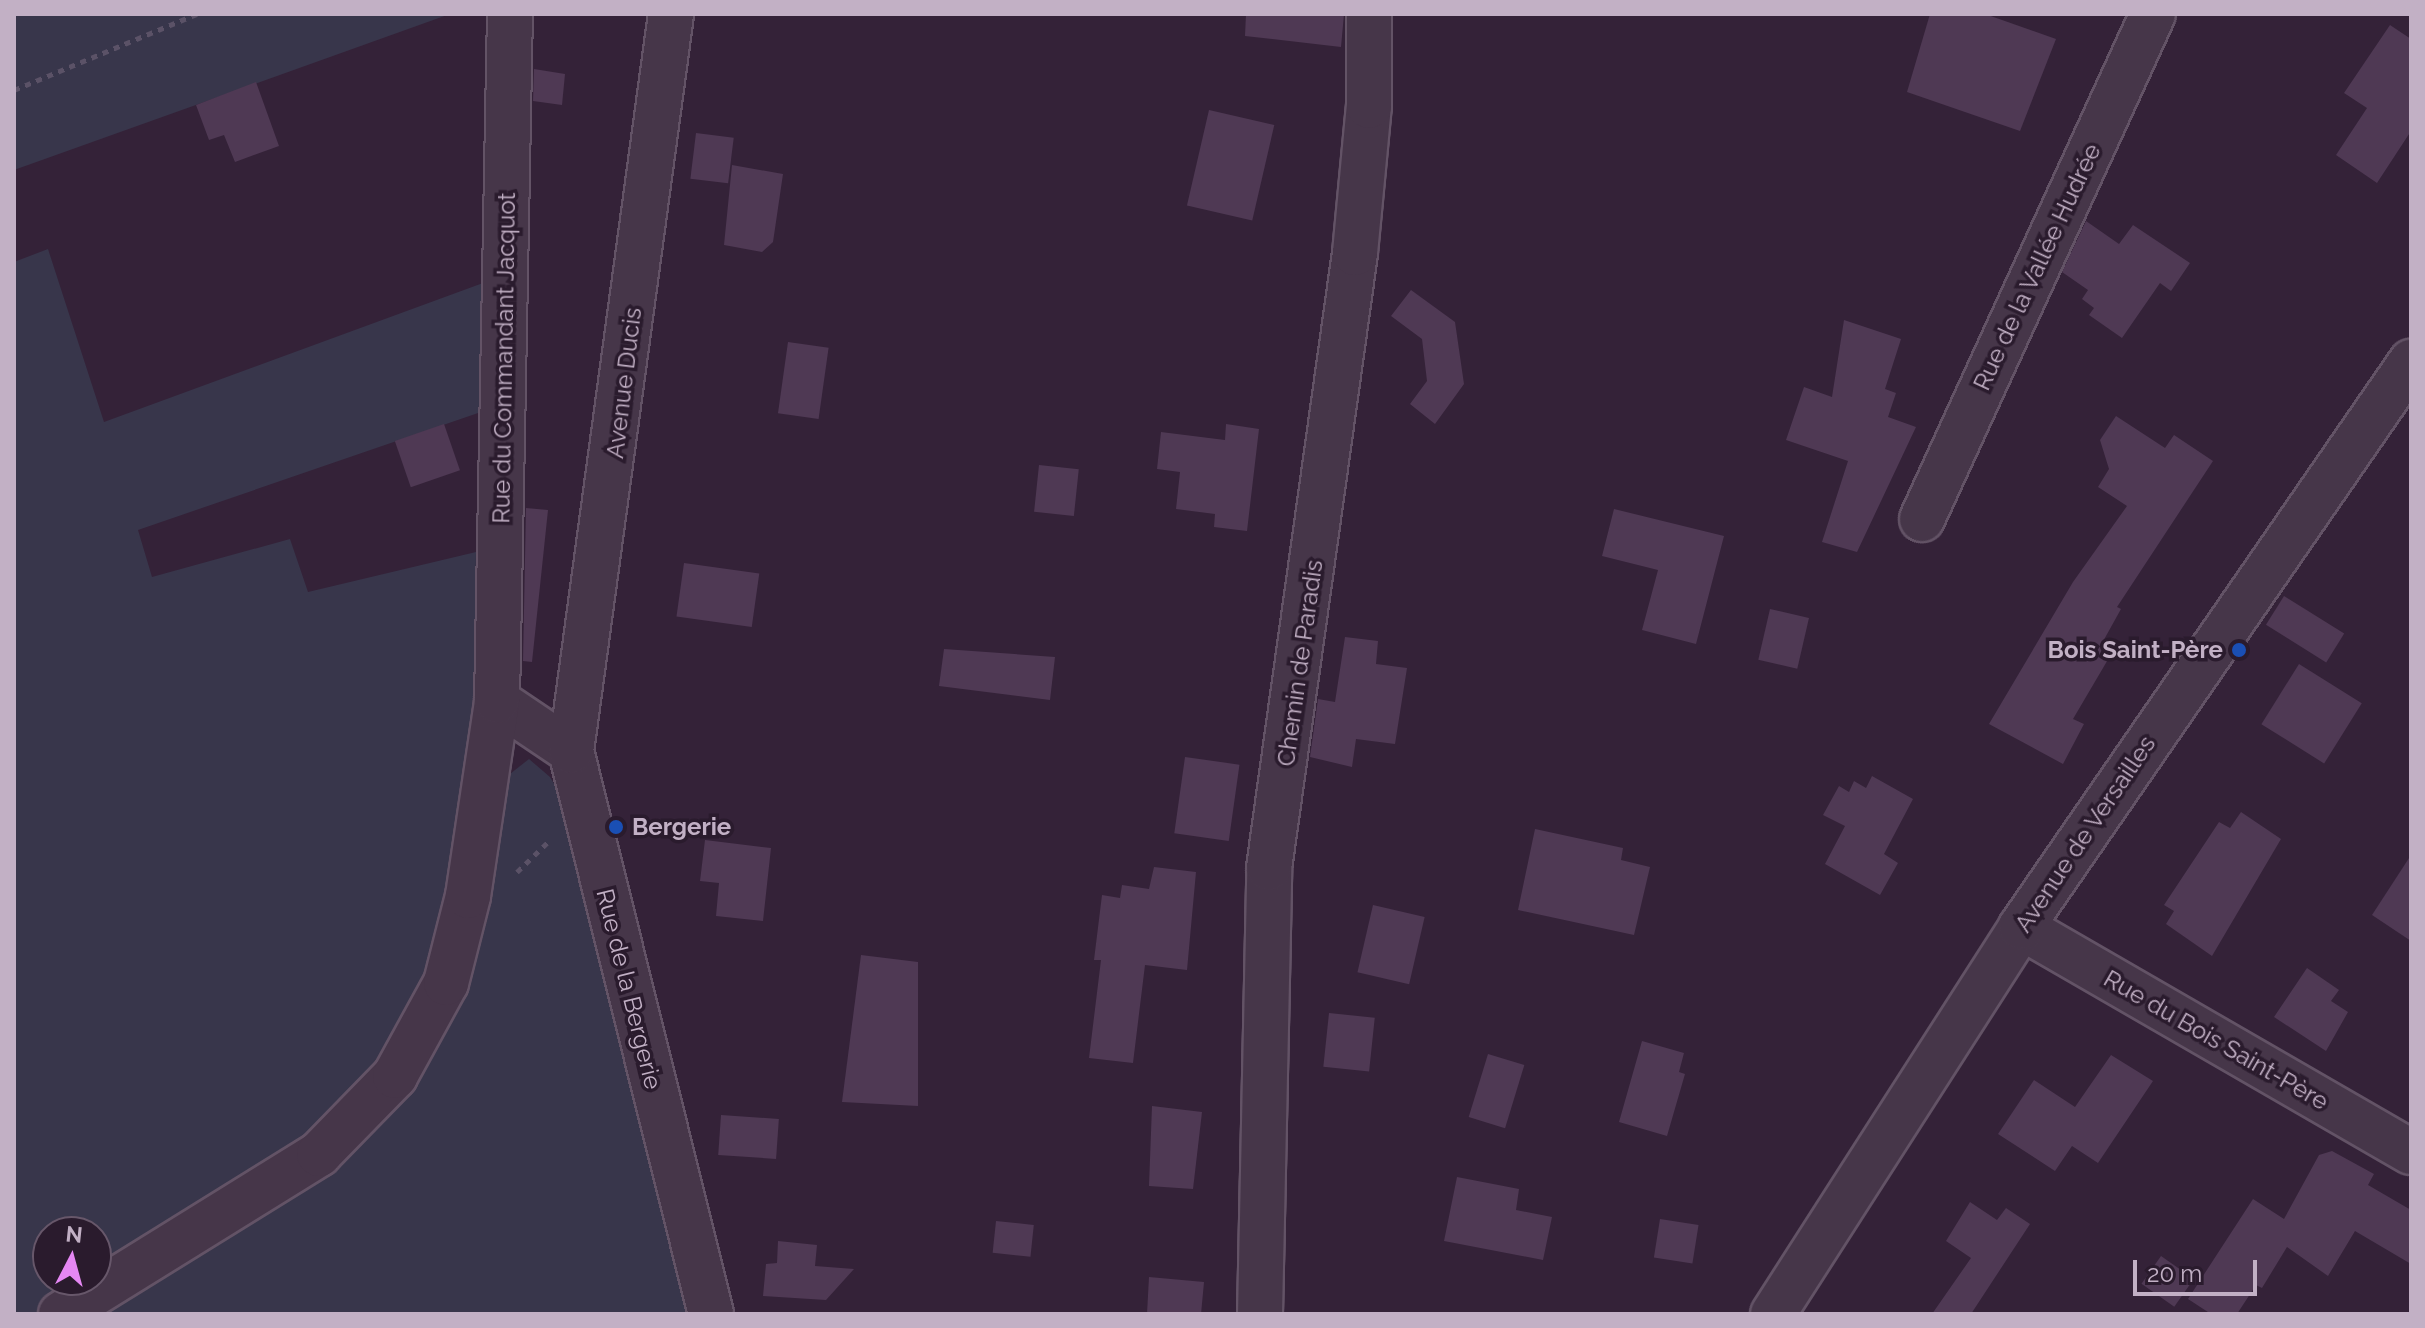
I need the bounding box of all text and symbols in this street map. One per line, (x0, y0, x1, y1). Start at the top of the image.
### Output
street label: Rue de la Vallée Hudrée (1967, 139, 2107, 395)
street label: Rue du Commandant Jacquot (487, 192, 521, 524)
street label: Avenue Ducis (600, 306, 648, 460)
street label: Chemin de Paradis (1271, 558, 1329, 768)
place label: Bois Saint-Père (2048, 636, 2223, 664)
marker: Bois Saint-Père (2230, 641, 2248, 659)
street label: Avenue de Versailles (2008, 730, 2162, 938)
place label: Bergerie (632, 813, 731, 841)
marker: Bergerie (607, 818, 625, 836)
street label: Rue de la Bergerie (590, 886, 668, 1092)
street label: Rue du Bois Saint-Père (2099, 964, 2333, 1116)
north arrow (32, 1216, 112, 1296)
text: N (65, 1220, 84, 1248)
scale bar (2137, 1244, 2261, 1294)
text: 20 m (2147, 1259, 2202, 1288)

